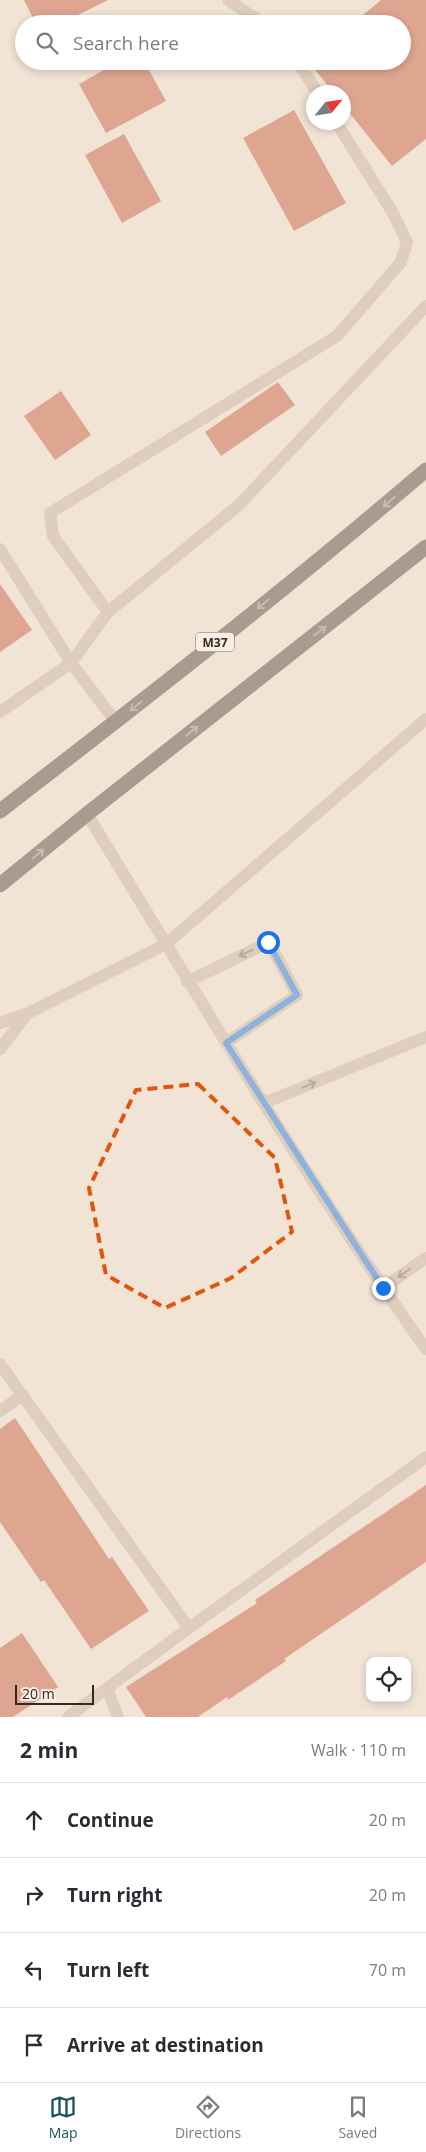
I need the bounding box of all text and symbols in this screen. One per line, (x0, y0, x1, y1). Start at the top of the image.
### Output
search box (15, 15, 411, 70)
icon: search (33, 29, 61, 57)
text: Search here (73, 30, 179, 56)
north arrow (306, 85, 351, 130)
one-way arrow (383, 496, 396, 507)
one-way arrow (256, 598, 269, 609)
one-way arrow (313, 625, 326, 636)
road number: M37 (196, 632, 234, 652)
one-way arrow (130, 700, 143, 711)
one-way arrow (185, 726, 199, 736)
one-way arrow (31, 848, 44, 860)
route start (257, 931, 280, 954)
one-way arrow (238, 948, 253, 958)
one-way arrow (301, 1079, 316, 1089)
one-way arrow (397, 1268, 411, 1278)
route end (372, 1277, 395, 1300)
map controls (366, 1657, 411, 1702)
button: locate (366, 1657, 411, 1702)
scale bar (15, 1682, 94, 1705)
text: 20 m (22, 1684, 55, 1703)
text: 2 min (20, 1736, 78, 1764)
text: Walk · 110 m (311, 1739, 406, 1761)
icon: ahead (20, 1806, 48, 1834)
text: Continue (67, 1807, 154, 1833)
text: 20 m (369, 1809, 406, 1831)
icon: right (20, 1881, 48, 1909)
text: Turn right (67, 1882, 162, 1908)
text: 20 m (369, 1884, 406, 1906)
icon: left (20, 1956, 48, 1984)
text: Turn left (67, 1957, 149, 1983)
text: 70 m (369, 1959, 406, 1981)
icon: arrive (20, 2031, 48, 2059)
text: Arrive at destination (67, 2032, 264, 2058)
tab: Map (49, 2093, 78, 2142)
tab: Directions (175, 2093, 241, 2142)
tab: Saved (338, 2093, 377, 2142)

